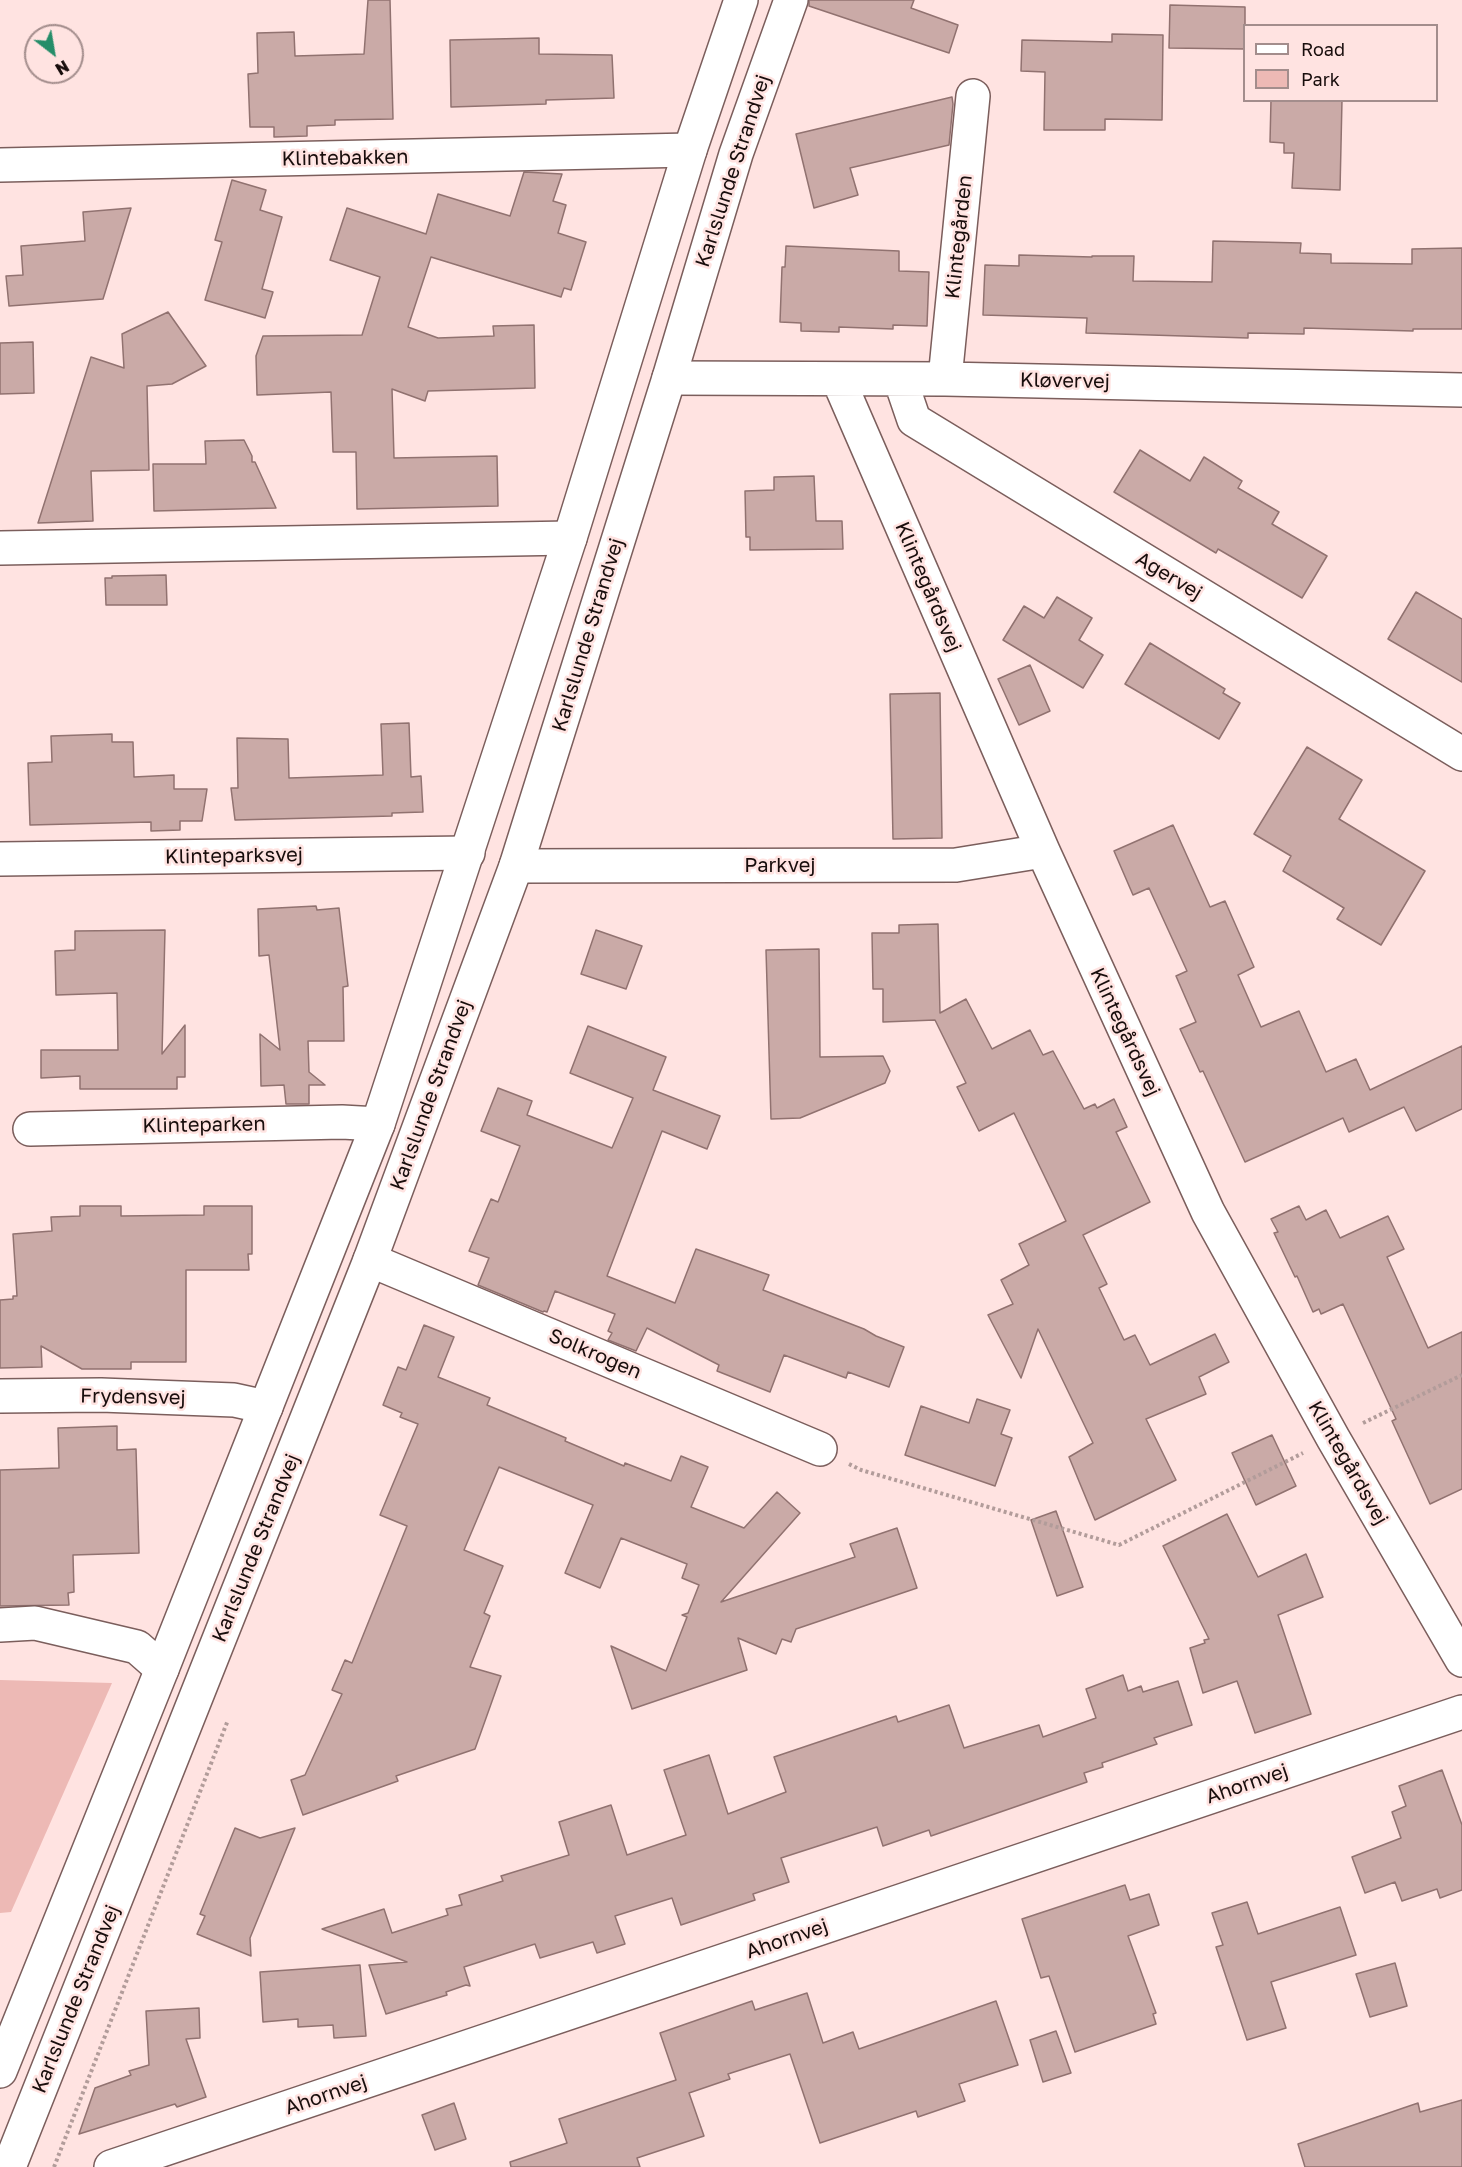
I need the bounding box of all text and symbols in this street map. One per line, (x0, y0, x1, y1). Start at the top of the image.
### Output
north arrow (24, 24, 84, 84)
legend (1243, 24, 1438, 102)
text: Road (1301, 38, 1345, 60)
text: N (52, 56, 73, 79)
text: Park (1301, 68, 1340, 90)
street label: Karlslunde Strandvej (691, 72, 775, 270)
street label: Klintebakken (281, 145, 409, 171)
street label: Klintegården (941, 174, 977, 300)
street label: Kløvervej (1020, 368, 1110, 394)
street label: Klintegårdsvej (890, 518, 966, 656)
street label: Karlslunde Strandvej (547, 535, 629, 735)
street label: Agervej (1131, 547, 1207, 605)
street label: Klinteparksvej (165, 843, 303, 869)
street label: Parkvej (744, 854, 816, 878)
street label: Klintegårdsvej (1085, 964, 1165, 1100)
street label: Karlslunde Strandvej (385, 996, 477, 1194)
street label: Klinteparken (142, 1112, 266, 1138)
street label: Solkrogen (545, 1324, 645, 1384)
street label: Frydensvej (80, 1384, 186, 1410)
street label: Klintegårdsvej (1303, 1397, 1393, 1529)
street label: Karlslunde Strandvej (207, 1450, 305, 1646)
street label: Ahornvej (1203, 1759, 1291, 1809)
street label: Karlslunde Strandvej (27, 1901, 125, 2097)
street label: Ahornvej (743, 1914, 831, 1964)
street label: Ahornvej (282, 2070, 370, 2120)

